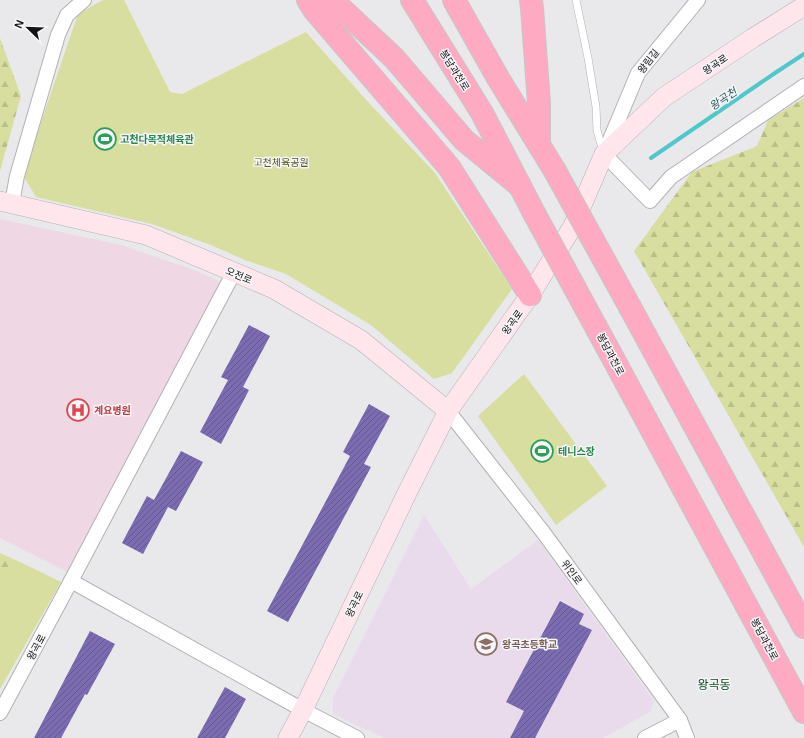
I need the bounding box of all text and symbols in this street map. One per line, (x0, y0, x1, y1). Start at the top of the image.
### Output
north arrow (8, 8, 48, 48)
text: N (12, 18, 26, 30)
street label: 왕림길 (636, 47, 661, 76)
street label: 봉담과천로 (438, 48, 471, 93)
street label: 왕곡로 (701, 52, 730, 77)
water label: 왕곡천 (707, 84, 740, 112)
sports icon: 고천다목적체육관 (92, 126, 118, 152)
place label: 고천다목적체육관 (120, 133, 194, 145)
park label: 고천체육공원 (253, 157, 309, 168)
street label: 오전로 (224, 265, 254, 286)
street label: 왕곡로 (500, 308, 525, 337)
street label: 봉담과천로 (595, 331, 626, 377)
hospital icon: 계요병원 (65, 397, 91, 423)
place label: 계요병원 (94, 405, 131, 416)
sports icon: 테니스장 (529, 438, 555, 464)
place label: 테니스장 (558, 446, 595, 457)
street label: 위인로 (559, 558, 584, 587)
street label: 왕곡로 (343, 589, 365, 619)
street label: 봉담과천로 (749, 616, 780, 662)
school or university icon: 왕곡초등학교 (473, 631, 499, 657)
street label: 왕곡로 (25, 632, 48, 662)
place label: 왕곡초등학교 (502, 638, 557, 650)
district label: 왕곡동 (697, 678, 731, 692)

